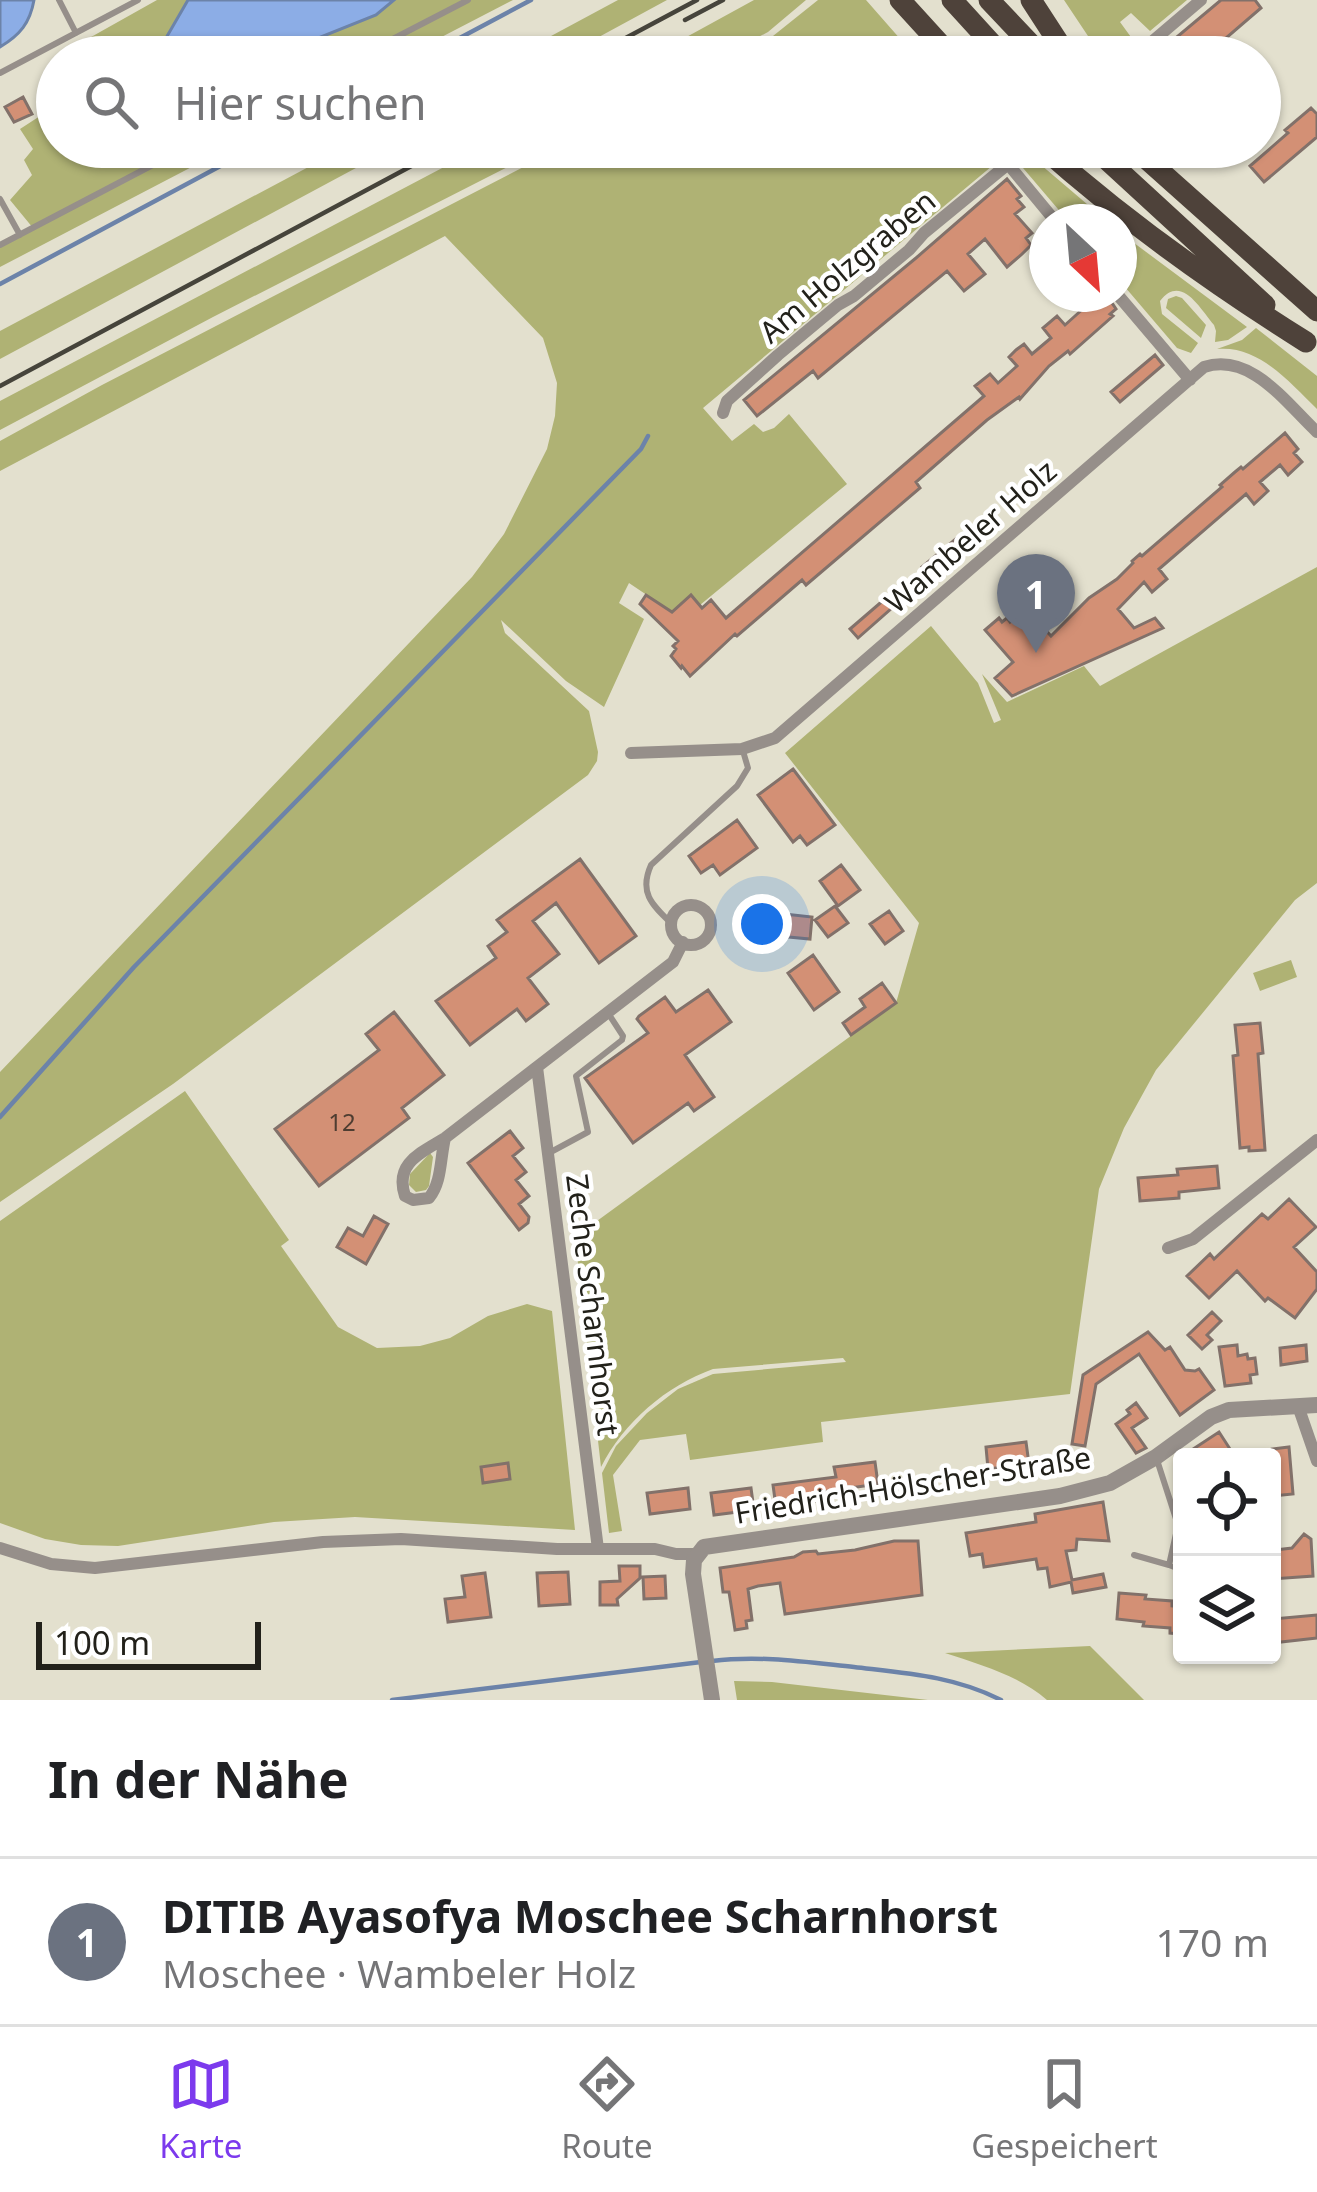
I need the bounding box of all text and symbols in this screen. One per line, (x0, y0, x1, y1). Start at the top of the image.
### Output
search box (36, 36, 1281, 168)
icon: search (78, 69, 144, 135)
text: Hier suchen (174, 72, 427, 133)
street label: Am Holzgraben (750, 180, 944, 352)
north arrow (1029, 204, 1137, 312)
street label: Wambeler Holz (876, 450, 1064, 622)
pin: 1 (997, 554, 1075, 653)
your location (732, 894, 792, 954)
house number: 12 (328, 1105, 356, 1138)
street label: Zeche Scharnhorst (557, 1172, 630, 1438)
street label: Friedrich-Hölscher-Straße (732, 1436, 1094, 1533)
map controls (1173, 1448, 1281, 1664)
button: locate (1173, 1448, 1281, 1556)
button: layers (1173, 1556, 1281, 1664)
scale bar (36, 1616, 261, 1669)
text: 100 m (54, 1620, 150, 1665)
text: In der Nähe (48, 1743, 349, 1813)
text: DITIB Ayasofya Moschee Scharnhorst (162, 1885, 998, 1946)
text: 1 (76, 1915, 98, 1968)
text: 170 m (1155, 1915, 1269, 1968)
text: Moschee · Wambeler Holz (162, 1946, 636, 1999)
tab: Karte (159, 2051, 242, 2168)
tab: Route (561, 2051, 653, 2168)
tab: Gespeichert (971, 2051, 1158, 2168)

